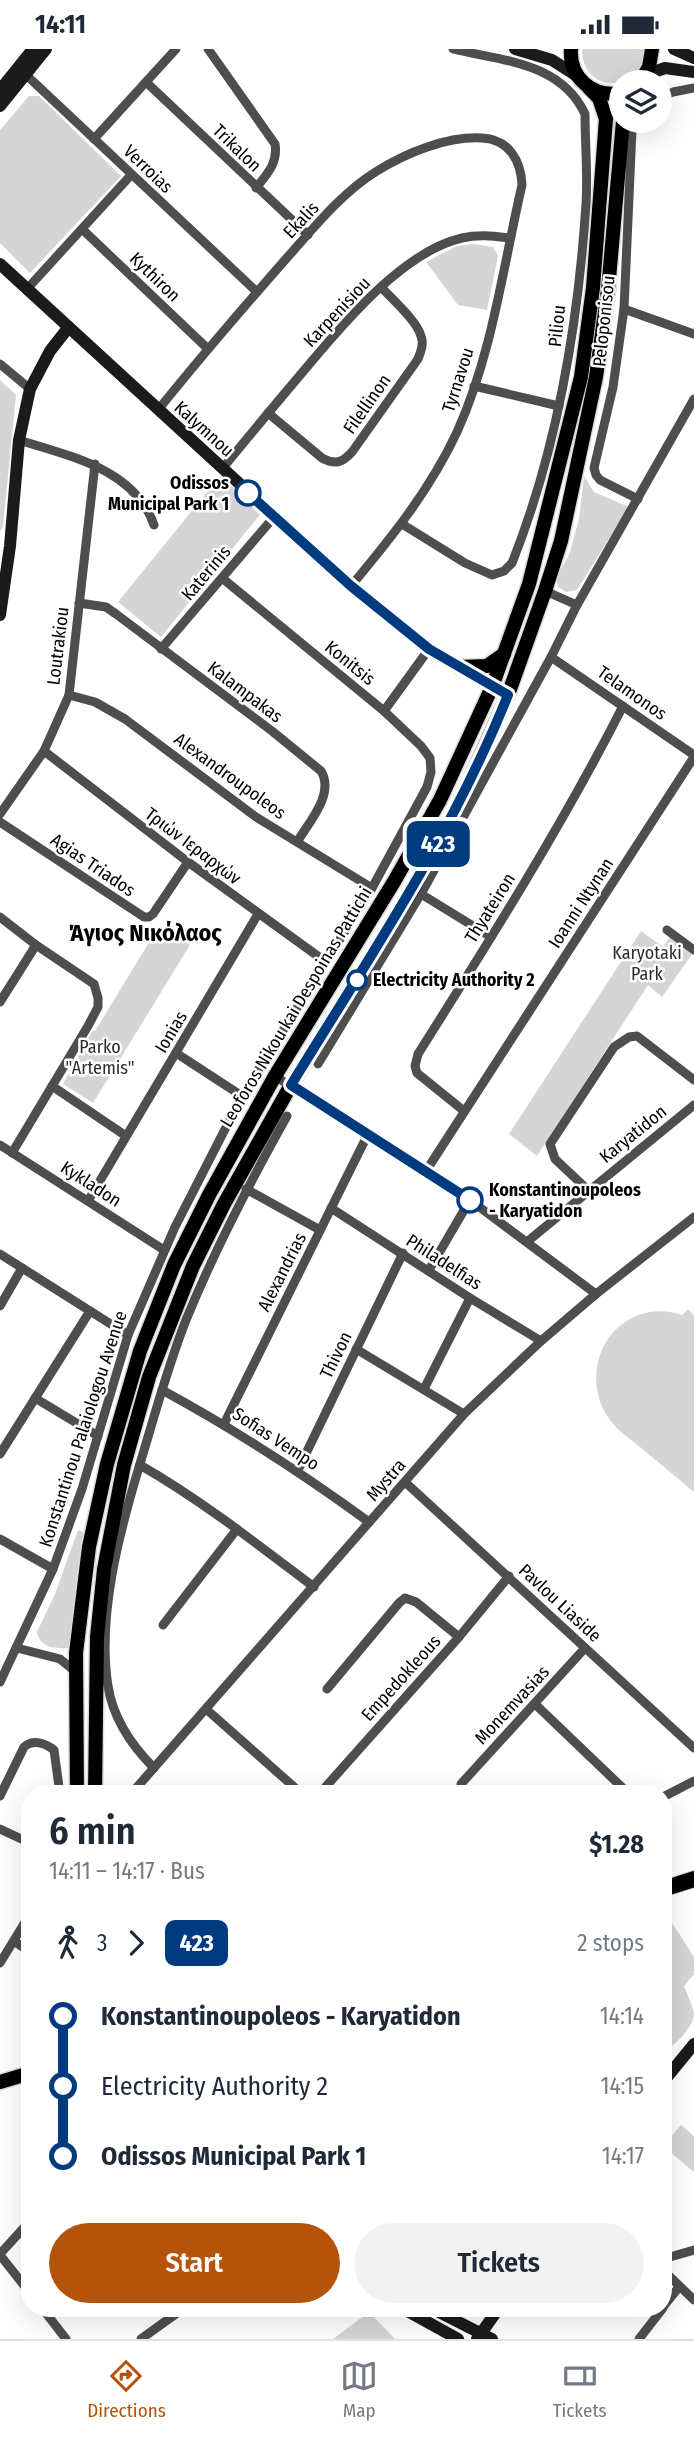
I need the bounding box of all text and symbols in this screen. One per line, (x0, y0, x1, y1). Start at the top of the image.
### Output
text: 14:11 (35, 9, 86, 40)
map controls (609, 70, 672, 133)
button: layers (609, 70, 672, 133)
street label: Trikalon (208, 120, 266, 176)
street label: Verroias (119, 140, 177, 198)
street label: Ekalis (279, 197, 324, 243)
street label: Kythiron (125, 248, 185, 306)
street label: Karpenisiou (299, 272, 375, 352)
street label: Peloponisou (588, 274, 620, 368)
street label: Piliou (544, 304, 570, 348)
street label: Tyrnavou (437, 345, 479, 415)
street label: Filellinon (339, 370, 395, 438)
street label: Kalymnou (170, 396, 238, 462)
place label: Odissos Municipal Park 1 (108, 472, 229, 515)
marker: Odissos Municipal Park 1 (235, 480, 261, 506)
street label: Katerinis (177, 541, 236, 605)
street label: Loutrakiou (42, 606, 74, 686)
street label: Konitsis (320, 636, 380, 690)
street label: Kalampakas (203, 657, 287, 727)
street label: Telamonos (593, 661, 671, 725)
street label: Alexandroupoleos (170, 728, 290, 824)
street label: Τριών Ιεραρχών (141, 803, 245, 889)
line badge: 423 (398, 821, 478, 867)
street label: Agias Triados (47, 829, 140, 902)
text: 423 (421, 830, 455, 858)
street label: Ioanni Ntynan (544, 854, 618, 952)
street label: Thyateiron (460, 869, 520, 947)
street label: Leoforos Nikou kai Despoinas Pattichi (215, 883, 377, 1131)
district label: Άγιος Νικόλαος (68, 919, 222, 947)
park label: Karyotaki Park (612, 942, 682, 985)
place label: Electricity Authority 2 (373, 969, 535, 991)
marker: Electricity Authority 2 (347, 970, 367, 990)
street label: Ionias (150, 1007, 192, 1057)
park label: Parko "Artemis" (65, 1036, 135, 1079)
street label: Karyatidon (595, 1100, 671, 1168)
street label: Kykladon (57, 1156, 125, 1212)
place label: Konstantinoupoleos - Karyatidon (489, 1179, 641, 1222)
marker: Konstantinoupoleos - Karyatidon (457, 1187, 483, 1213)
street label: Alexandrias (253, 1229, 311, 1315)
street label: Philadelfias (402, 1229, 486, 1295)
street label: Konstantinou Palaiologou Avenue (34, 1308, 132, 1550)
street label: Thivon (315, 1328, 357, 1382)
street label: Sofias Vempo (229, 1403, 323, 1475)
street label: Mystra (362, 1454, 410, 1506)
street label: Pavlou Liaside (514, 1559, 606, 1647)
street label: Empedokleous (357, 1630, 446, 1726)
street label: Monemvasias (470, 1661, 554, 1749)
text: 6 min (49, 1808, 136, 1854)
text: $1.28 (589, 1829, 644, 1860)
text: 14:11 – 14:17 · Bus (49, 1857, 205, 1885)
icon: walk (49, 1924, 87, 1962)
icon: forward (117, 1924, 155, 1962)
text: 3 (97, 1929, 107, 1957)
text: 423 (179, 1929, 214, 1957)
text: 2 stops (577, 1929, 644, 1957)
text: Konstantinoupoleos - Karyatidon (101, 2001, 461, 2032)
text: 14:14 (600, 2002, 644, 2030)
text: Electricity Authority 2 (101, 2071, 328, 2102)
text: 14:15 (600, 2072, 644, 2100)
text: Odissos Municipal Park 1 (101, 2141, 366, 2172)
text: 14:17 (602, 2142, 644, 2170)
button: Start (49, 2223, 340, 2303)
button: Tickets (354, 2223, 644, 2303)
tab: Directions (87, 2357, 166, 2422)
tab: Map (340, 2357, 378, 2422)
tab: Tickets (553, 2357, 607, 2422)

